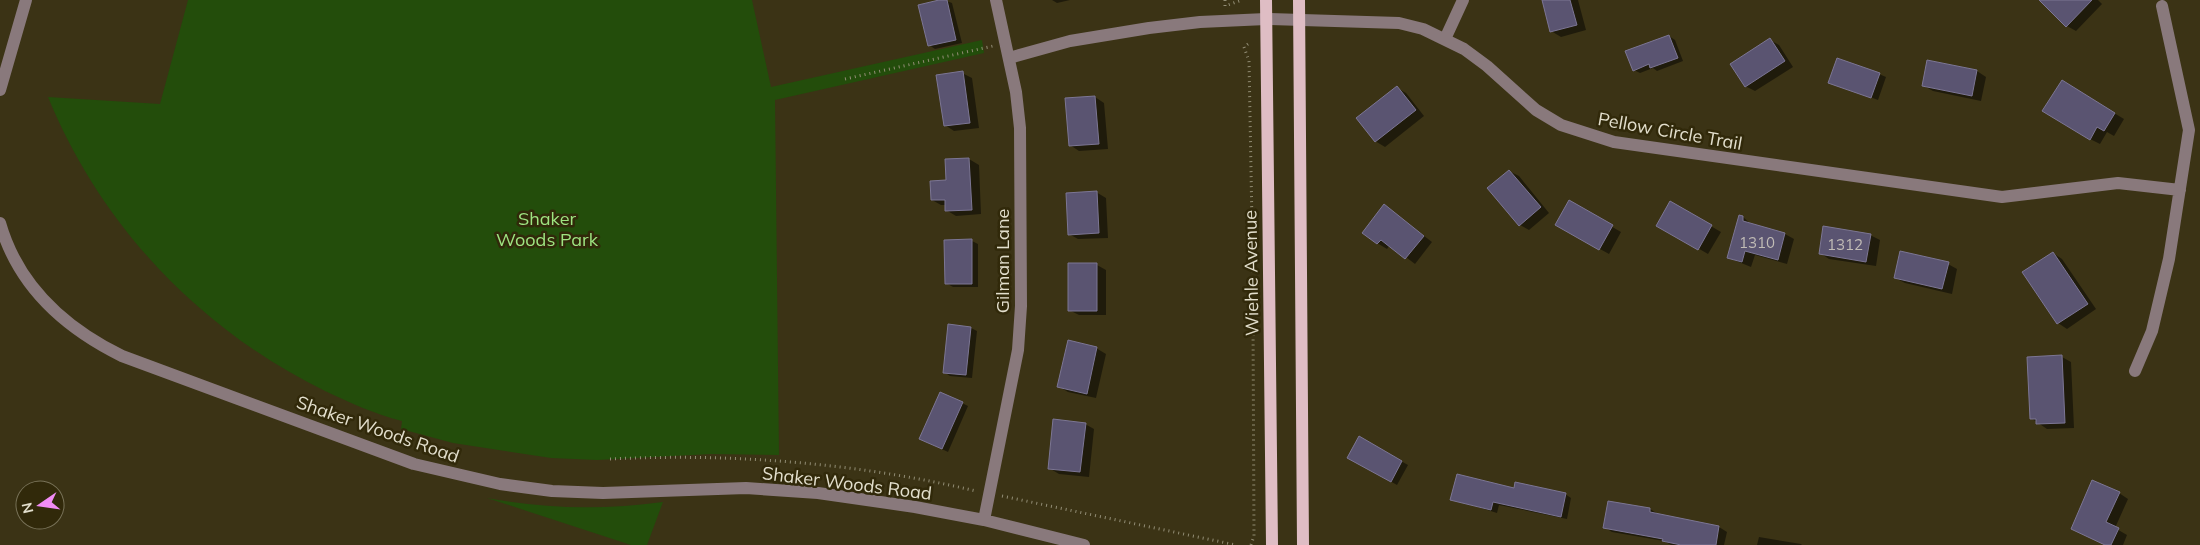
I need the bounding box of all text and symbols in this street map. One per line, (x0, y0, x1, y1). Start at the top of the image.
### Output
street label: Pellow Circle Trail (1596, 107, 1744, 155)
park label: Shaker Woods Park (496, 207, 599, 251)
street label: Gilman Lane (991, 209, 1014, 313)
street label: Wiehle Avenue (1238, 210, 1264, 336)
house number: 1310 (1739, 233, 1775, 252)
house number: 1312 (1827, 235, 1863, 254)
street label: Shaker Woods Road (294, 390, 462, 468)
street label: Shaker Woods Road (761, 461, 933, 505)
north arrow (15, 480, 65, 530)
text: N (17, 501, 37, 515)

